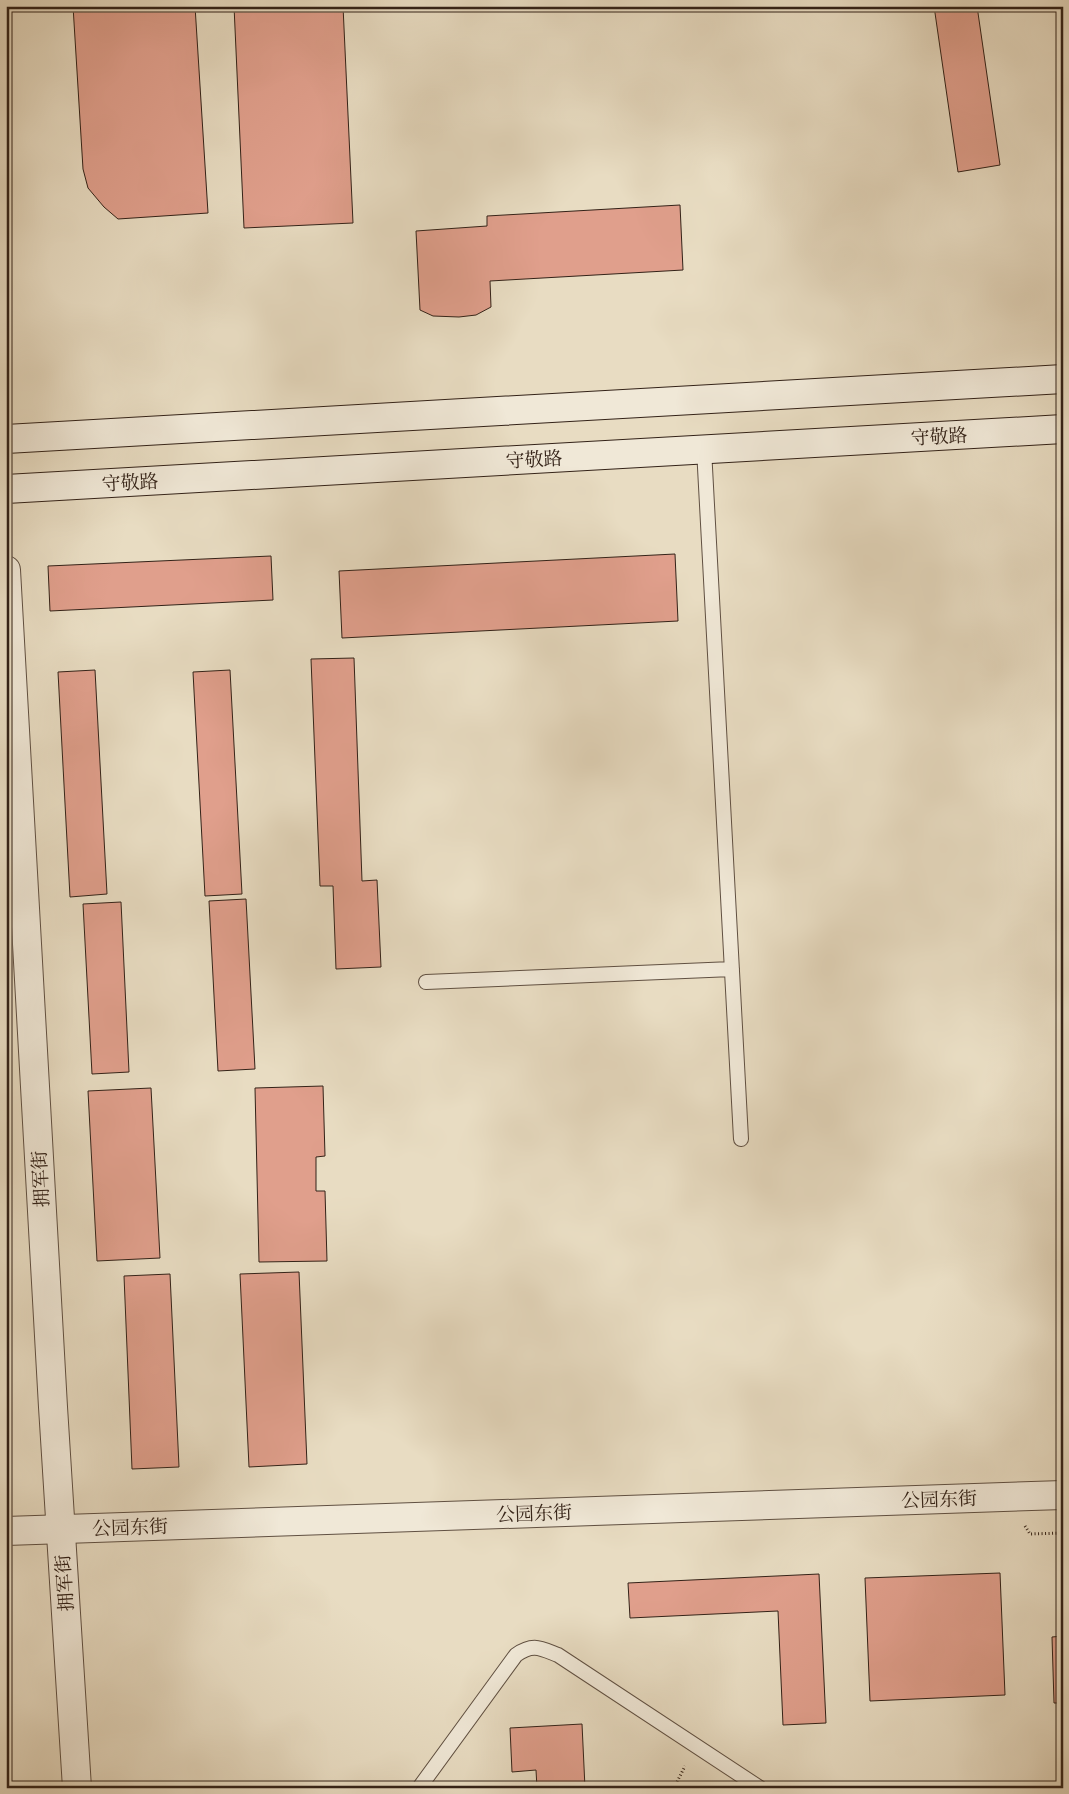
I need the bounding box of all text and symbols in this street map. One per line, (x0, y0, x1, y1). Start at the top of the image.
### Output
street label: 守敬路 (910, 423, 968, 451)
street label: 守敬路 (505, 446, 563, 474)
street label: 守敬路 (101, 469, 159, 497)
street label: 拥军街 (27, 1150, 55, 1208)
street label: 公园东街 (901, 1486, 977, 1514)
street label: 公园东街 (496, 1500, 572, 1528)
street label: 公园东街 (92, 1514, 168, 1542)
street label: 拥军街 (50, 1554, 80, 1612)

